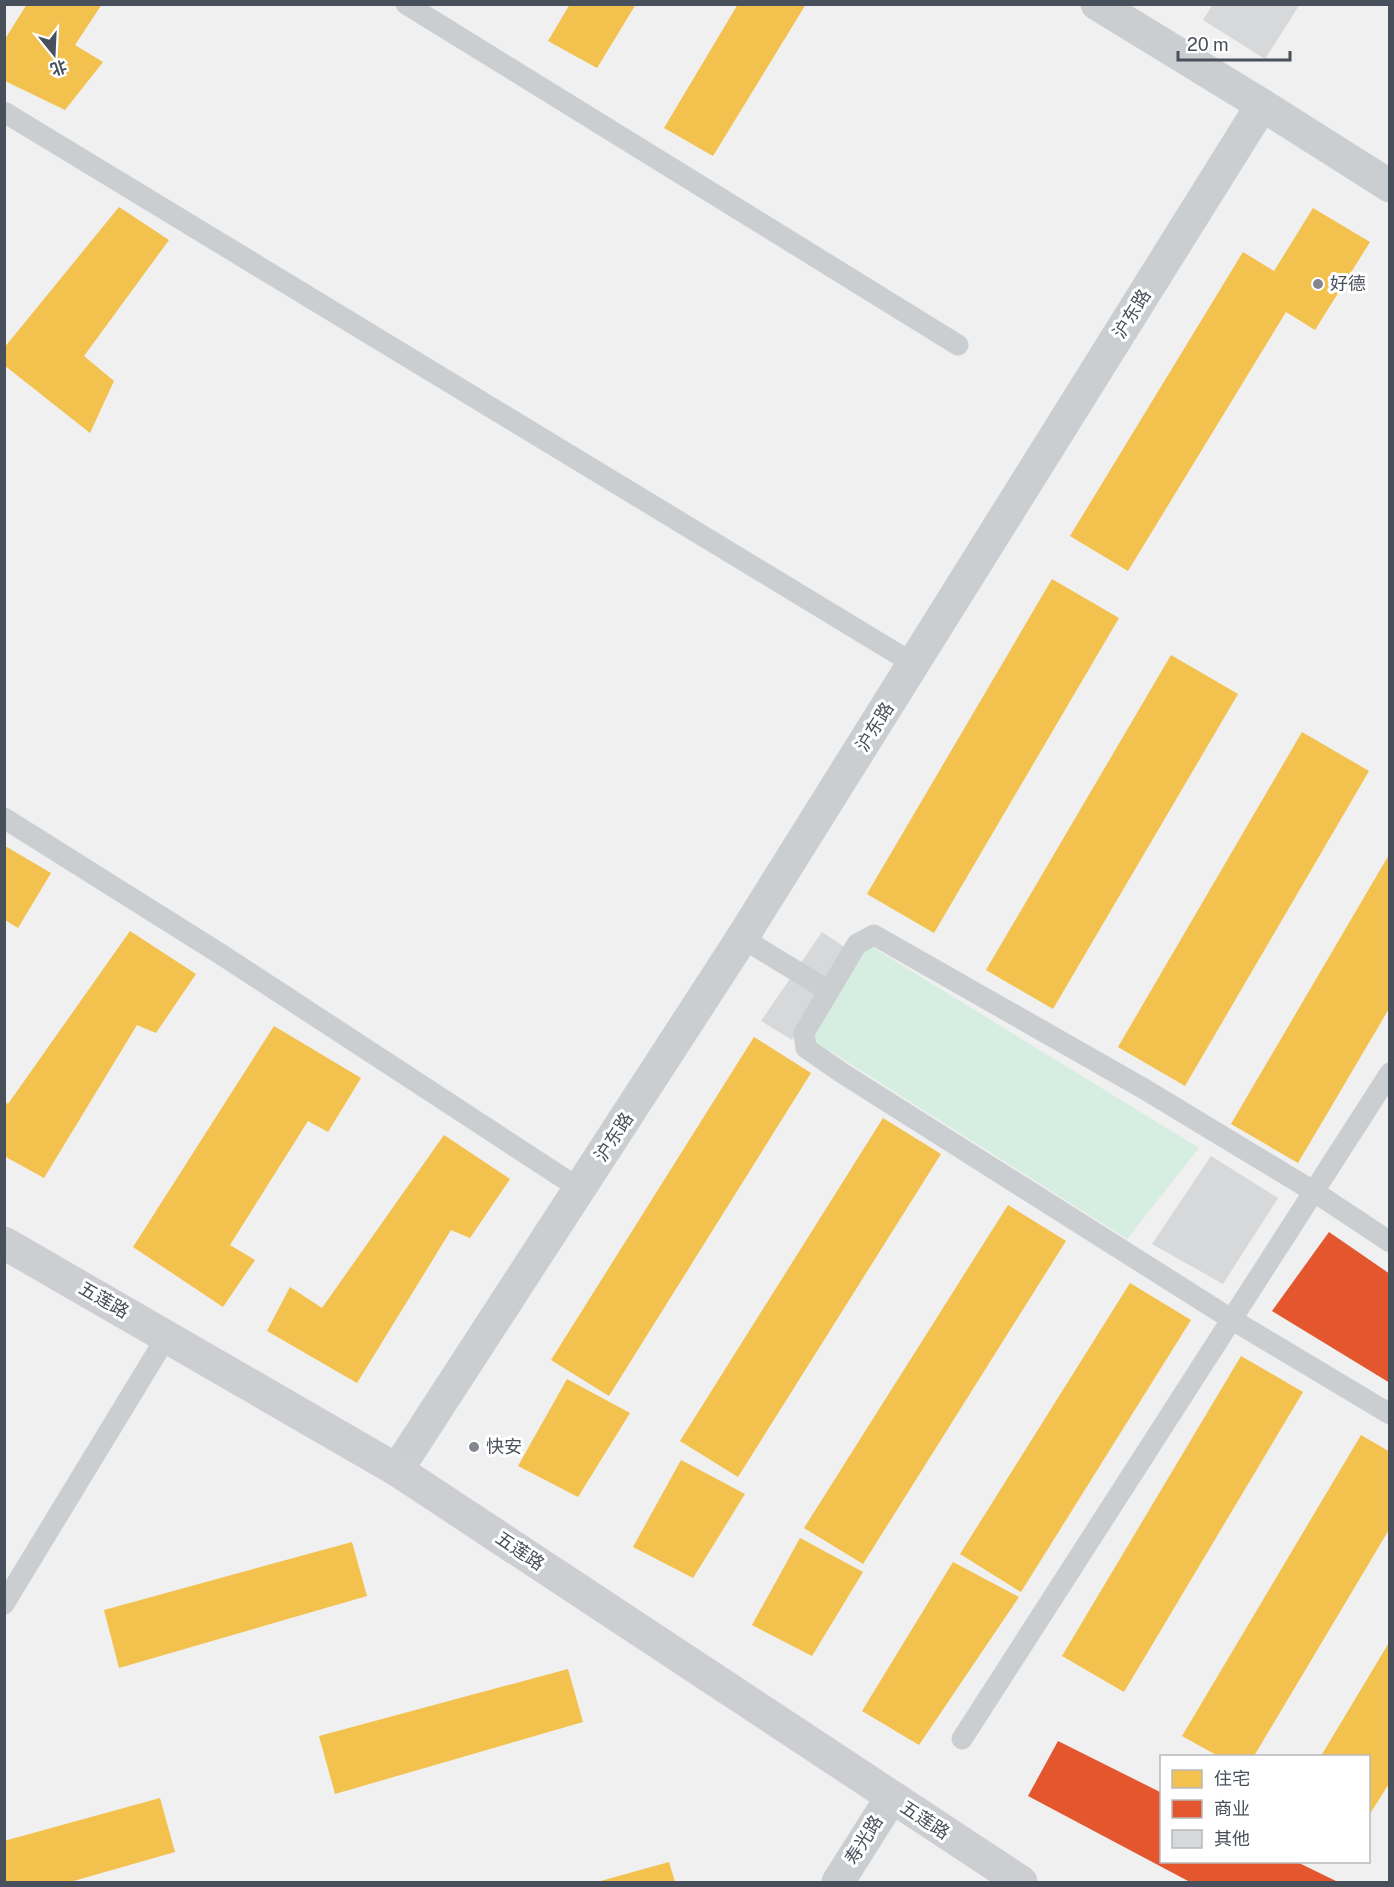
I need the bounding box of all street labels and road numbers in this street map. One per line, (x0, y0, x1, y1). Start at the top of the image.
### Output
street label: 沪东路 (1108, 285, 1155, 342)
street label: 沪东路 (851, 698, 898, 755)
street label: 沪东路 (590, 1108, 637, 1165)
street label: 五莲路 (76, 1277, 133, 1322)
street label: 五莲路 (492, 1527, 549, 1574)
street label: 五莲路 (897, 1796, 954, 1843)
street label: 寿光路 (840, 1811, 887, 1868)

